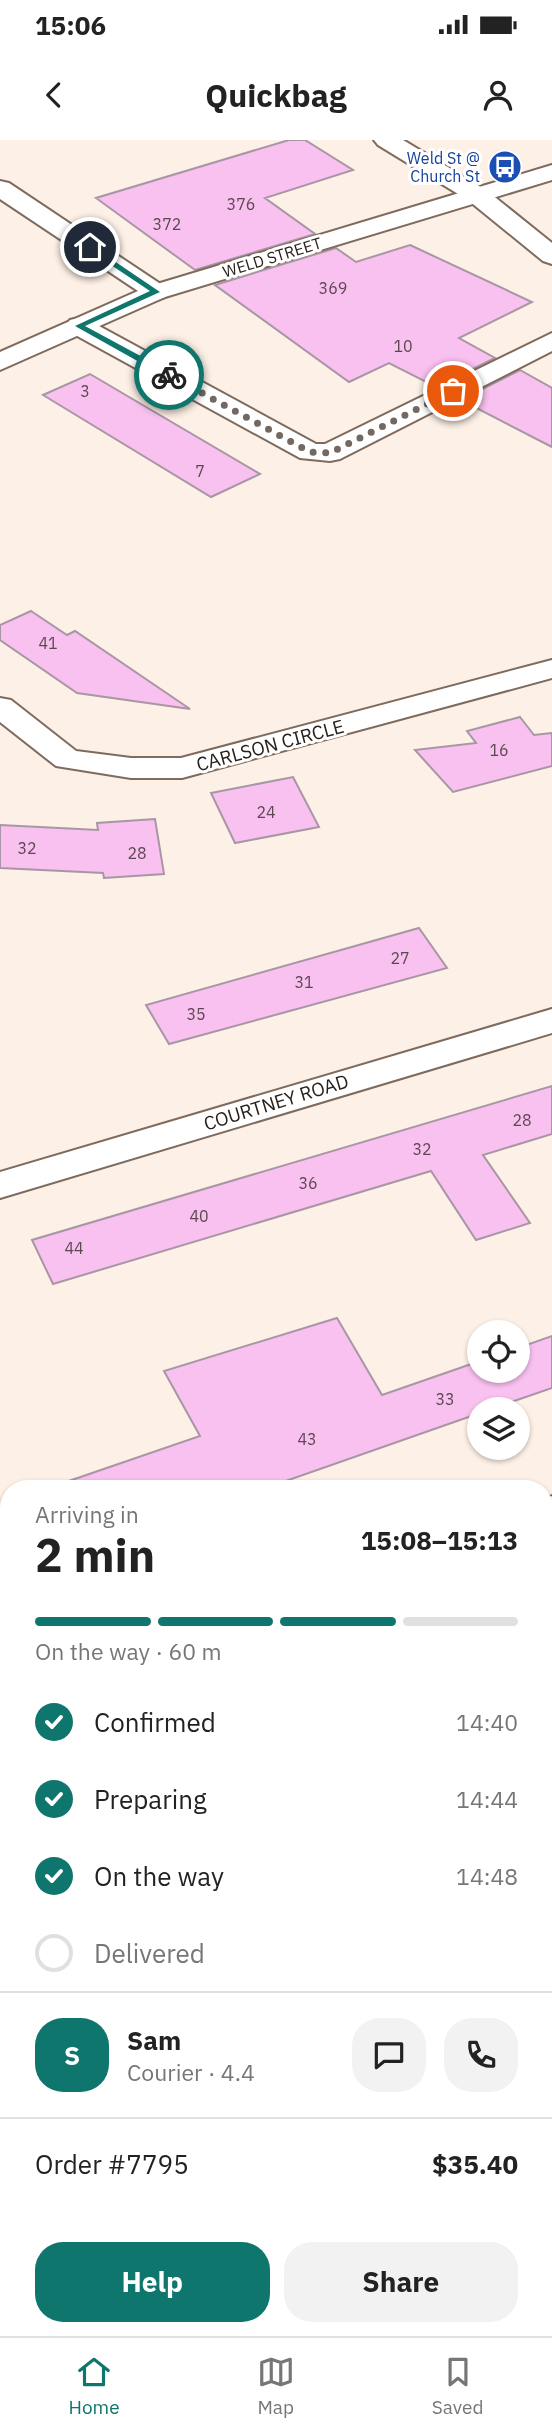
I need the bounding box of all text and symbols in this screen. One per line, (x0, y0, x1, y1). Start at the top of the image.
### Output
text: 15:06 (35, 8, 106, 42)
text: Quickbag (205, 74, 347, 116)
icon: back (35, 76, 73, 114)
icon: person (479, 76, 517, 114)
place label: Weld St @ Church St (407, 148, 480, 186)
bus stop icon: Weld St @ Church St (486, 148, 524, 186)
house number: 376 (227, 194, 255, 214)
house number: 372 (153, 214, 181, 234)
pin (60, 217, 120, 277)
icon: home (71, 228, 109, 266)
street label: WELD STREET (220, 232, 324, 282)
house number: 369 (319, 278, 347, 298)
house number: 10 (393, 336, 413, 356)
courier (134, 340, 204, 410)
icon: bike (150, 356, 188, 394)
pin (423, 361, 483, 421)
icon: bag (434, 372, 472, 410)
house number: 3 (80, 381, 90, 401)
house number: 7 (195, 461, 205, 481)
house number: 41 (38, 633, 58, 653)
street label: CARLSON CIRCLE (194, 714, 346, 776)
house number: 16 (489, 740, 509, 760)
house number: 24 (256, 802, 276, 822)
house number: 32 (17, 838, 37, 858)
house number: 28 (127, 843, 147, 863)
house number: 27 (390, 948, 410, 968)
house number: 31 (294, 972, 314, 992)
house number: 35 (186, 1004, 206, 1024)
street label: COURTNEY ROAD (201, 1069, 351, 1135)
house number: 28 (512, 1110, 532, 1130)
house number: 32 (412, 1139, 432, 1159)
house number: 36 (298, 1173, 318, 1193)
house number: 40 (189, 1206, 209, 1226)
house number: 44 (64, 1238, 84, 1258)
map controls (467, 1320, 530, 1460)
button: locate (467, 1320, 530, 1383)
house number: 33 (435, 1389, 455, 1409)
button: layers (467, 1397, 530, 1460)
house number: 43 (297, 1429, 317, 1449)
text: Arriving in (35, 1499, 139, 1529)
text: 15:08–15:13 (361, 1523, 518, 1557)
text: 2 min (35, 1525, 155, 1585)
text: On the way · 60 m (35, 1636, 222, 1666)
icon: check (35, 1703, 73, 1741)
text: Confirmed (94, 1705, 216, 1739)
text: 14:40 (456, 1707, 518, 1737)
icon: check (35, 1780, 73, 1818)
text: Preparing (94, 1782, 207, 1816)
text: 14:44 (456, 1784, 518, 1814)
icon: check (35, 1857, 73, 1895)
text: On the way (94, 1859, 224, 1893)
text: 14:48 (456, 1861, 518, 1891)
text: Delivered (94, 1936, 205, 1970)
button: chat (352, 2018, 426, 2092)
button: phone (444, 2018, 518, 2092)
text: Sam (127, 2023, 181, 2057)
text: S (64, 2038, 80, 2072)
text: Courier · 4.4 (127, 2057, 255, 2087)
text: Order #7795 (35, 2147, 189, 2181)
text: $35.40 (432, 2147, 518, 2181)
button: Help (35, 2242, 270, 2322)
button: Share (284, 2242, 518, 2322)
tab: Home (69, 2353, 120, 2419)
tab: Map (257, 2353, 295, 2419)
tab: Saved (432, 2353, 483, 2419)

